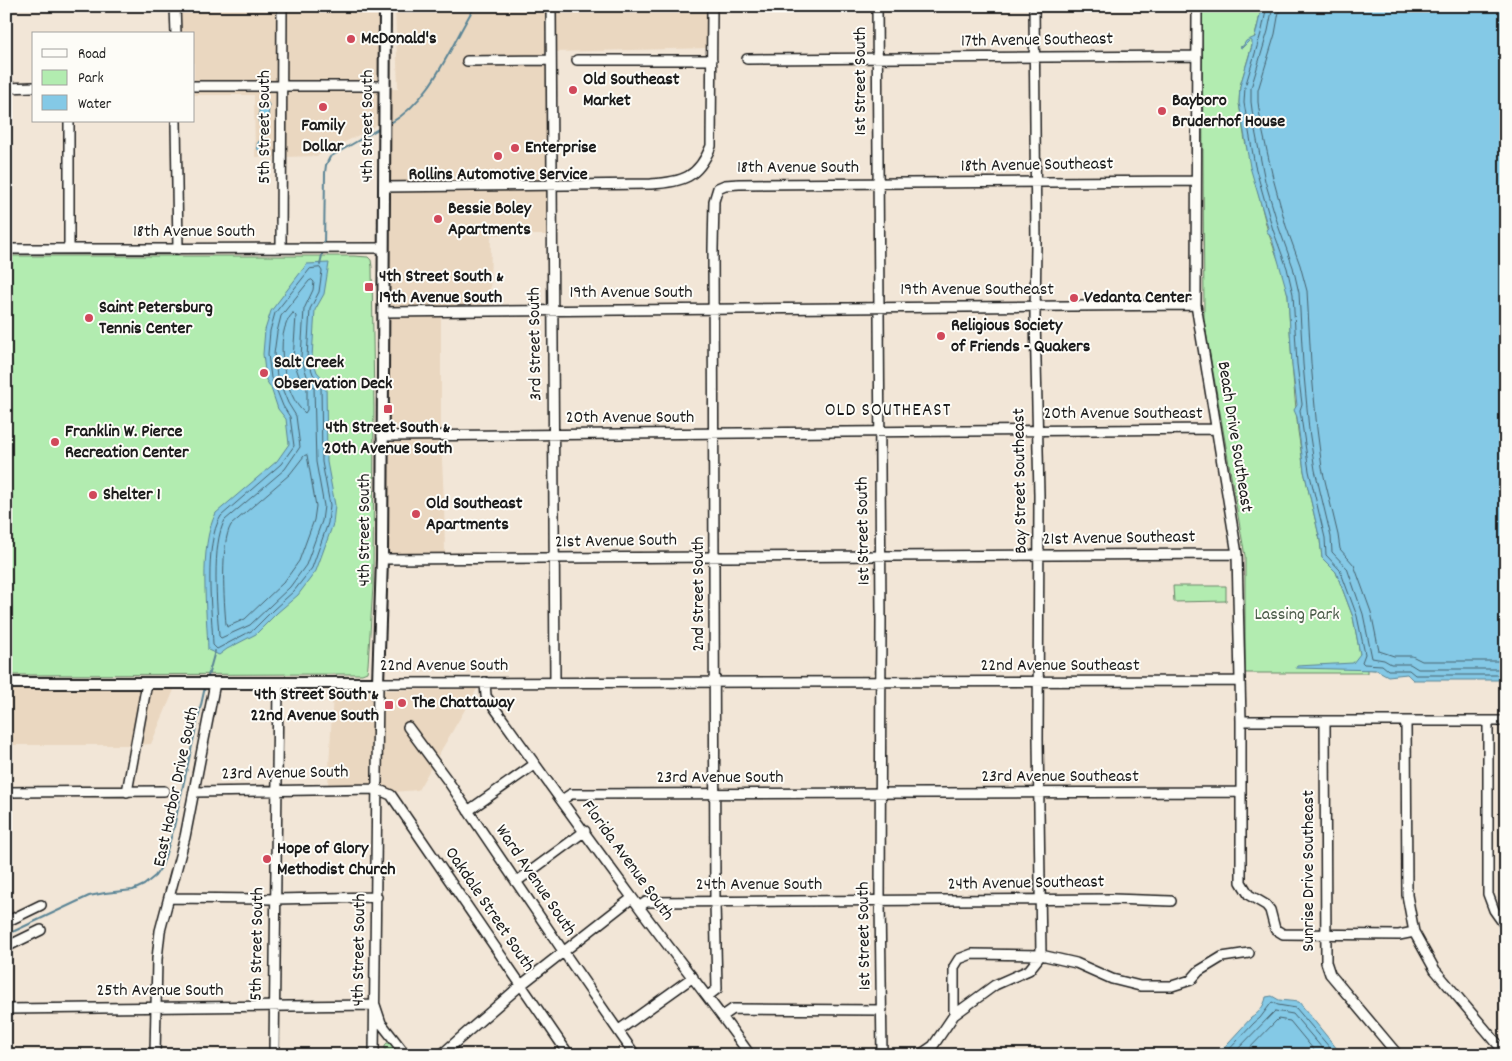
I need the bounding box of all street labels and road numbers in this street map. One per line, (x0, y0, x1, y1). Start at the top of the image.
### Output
street label: 1st Street South (849, 27, 874, 135)
street label: 17th Avenue Southeast (961, 27, 1114, 55)
street label: 5th Street South (253, 70, 278, 184)
street label: 4th Street South (356, 70, 381, 182)
street label: 18th Avenue Southeast (960, 152, 1114, 180)
street label: 18th Avenue South (737, 156, 859, 181)
street label: 18th Avenue South (133, 220, 255, 245)
street label: 19th Avenue Southeast (900, 278, 1054, 303)
street label: 19th Avenue South (569, 281, 693, 306)
street label: 3rd Street South (523, 287, 549, 401)
street label: Beach Drive Southeast (1210, 360, 1258, 515)
street label: 20th Avenue Southeast (1043, 402, 1203, 427)
street label: 20th Avenue South (566, 406, 694, 431)
street label: Bay Street Southeast (1007, 408, 1035, 554)
street label: 4th Street South (353, 474, 378, 586)
street label: 1st Street South (851, 476, 877, 586)
street label: 21st Avenue Southeast (1042, 525, 1196, 553)
street label: 21st Avenue South (555, 528, 677, 556)
street label: 2nd Street South (687, 536, 712, 652)
street label: 22nd Avenue South (380, 654, 508, 679)
street label: 22nd Avenue Southeast (980, 654, 1140, 679)
street label: East Harbor Drive South (148, 705, 206, 869)
street label: 23rd Avenue South (221, 760, 349, 788)
street label: 23rd Avenue Southeast (981, 765, 1139, 790)
street label: 23rd Avenue South (656, 766, 784, 791)
street label: Sunrise Drive Southeast (1297, 790, 1322, 952)
street label: Florida Avenue South (575, 796, 679, 926)
street label: Ward Avenue South (488, 820, 582, 942)
street label: Oakdale Street South (438, 843, 540, 977)
street label: 24th Avenue Southeast (947, 870, 1105, 898)
street label: 24th Avenue South (696, 873, 822, 898)
street label: 1st Street South (852, 881, 878, 991)
street label: 5th Street South (245, 887, 271, 1001)
street label: 4th Street South (347, 893, 373, 1007)
street label: 25th Avenue South (96, 979, 224, 1004)

